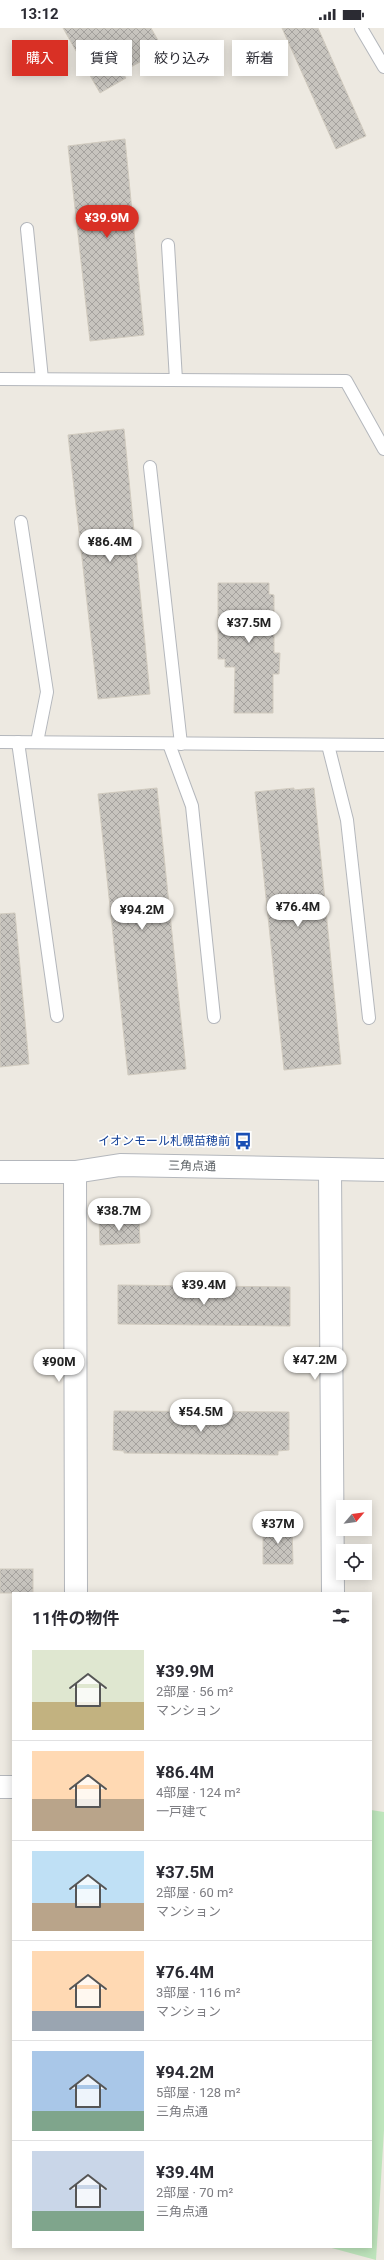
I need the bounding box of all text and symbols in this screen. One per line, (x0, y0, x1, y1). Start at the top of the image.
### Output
text: 13:12 (20, 5, 59, 23)
chip: 購入 (12, 40, 68, 76)
chip: 賃貸 (76, 40, 132, 76)
chip: 絞り込み (140, 40, 224, 76)
chip: 新着 (232, 40, 288, 76)
pin: ¥39.9M (74, 205, 140, 239)
text: ¥39.9M (85, 210, 129, 225)
pin: ¥86.4M (77, 529, 143, 563)
text: ¥86.4M (88, 534, 132, 549)
pin: ¥37.5M (216, 610, 282, 644)
text: ¥37.5M (227, 615, 271, 630)
pin: ¥76.4M (265, 894, 331, 928)
pin: ¥94.2M (109, 897, 175, 931)
text: ¥76.4M (276, 899, 320, 914)
text: ¥94.2M (120, 902, 164, 917)
bus stop icon: イオンモール札幌苗穂前 (233, 1131, 253, 1151)
place label: イオンモール札幌苗穂前 (98, 1134, 230, 1148)
street label: 三角点通 (168, 1159, 216, 1173)
pin: ¥38.7M (86, 1198, 152, 1232)
text: ¥38.7M (97, 1203, 141, 1218)
pin: ¥39.4M (171, 1272, 237, 1306)
text: ¥39.4M (182, 1277, 226, 1292)
pin: ¥47.2M (282, 1347, 348, 1381)
pin: ¥90M (35, 1349, 83, 1383)
text: ¥47.2M (293, 1352, 337, 1367)
text: ¥90M (42, 1354, 76, 1369)
pin: ¥54.5M (168, 1399, 234, 1433)
text: ¥54.5M (179, 1404, 223, 1419)
north arrow (336, 1500, 372, 1536)
map controls (336, 1500, 372, 1580)
pin: ¥37M (254, 1511, 302, 1545)
text: ¥37M (261, 1516, 295, 1531)
button: locate (336, 1544, 372, 1580)
icon: filters (330, 1605, 352, 1627)
text: 11件の物件 (32, 1608, 120, 1628)
text: ¥39.9M (156, 1661, 214, 1681)
icon: home (64, 1666, 112, 1714)
text: 2部屋 · 56 m² (156, 1684, 233, 1699)
text: マンション (156, 1703, 221, 1718)
text: ¥86.4M (156, 1762, 214, 1782)
icon: home (64, 1767, 112, 1815)
text: 4部屋 · 124 m² (156, 1785, 240, 1800)
text: 一戸建て (156, 1804, 208, 1819)
text: ¥37.5M (156, 1862, 214, 1882)
icon: home (64, 1867, 112, 1915)
text: 2部屋 · 60 m² (156, 1885, 233, 1900)
text: マンション (156, 1904, 221, 1919)
text: ¥76.4M (156, 1962, 214, 1982)
icon: home (64, 1967, 112, 2015)
text: 3部屋 · 116 m² (156, 1985, 240, 2000)
text: マンション (156, 2004, 221, 2019)
text: ¥94.2M (156, 2062, 214, 2082)
icon: home (64, 2067, 112, 2115)
text: 5部屋 · 128 m² (156, 2085, 240, 2100)
text: 三角点通 (156, 2104, 208, 2119)
text: ¥39.4M (156, 2162, 214, 2182)
icon: home (64, 2167, 112, 2215)
text: 2部屋 · 70 m² (156, 2185, 233, 2200)
text: 三角点通 (156, 2204, 208, 2219)

